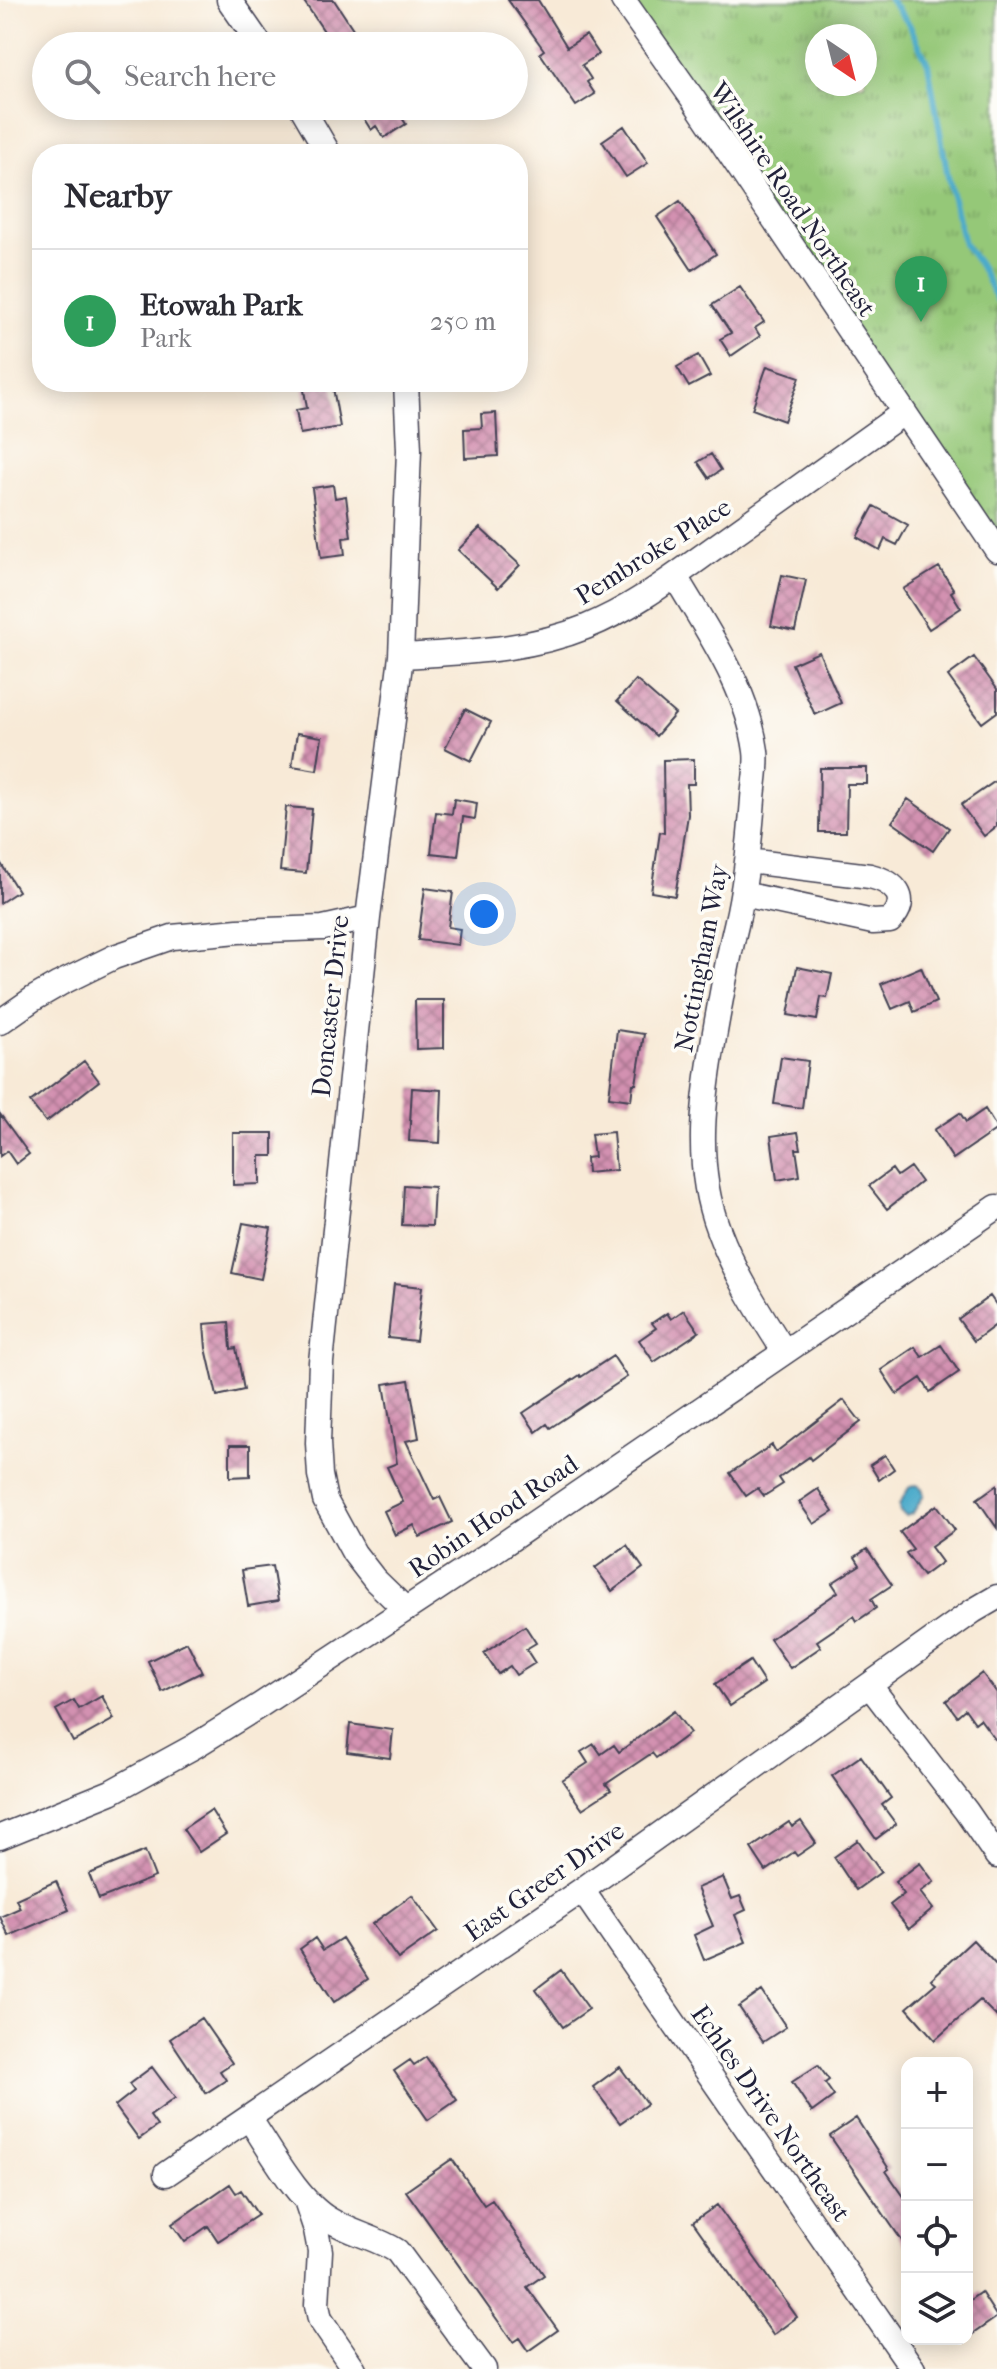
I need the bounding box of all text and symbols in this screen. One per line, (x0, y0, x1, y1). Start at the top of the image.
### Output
north arrow (805, 24, 877, 96)
search box (32, 32, 528, 120)
icon: search (60, 54, 104, 98)
text: Search here (124, 59, 276, 94)
street label: Wilshire Road Northeast (702, 75, 883, 323)
text: Nearby (64, 176, 171, 216)
pin: 1 (895, 256, 947, 322)
text: Etowah Park (140, 288, 302, 323)
text: 1 (85, 306, 95, 337)
text: 250 m (430, 306, 496, 337)
text: Park (140, 323, 192, 354)
street label: Pembroke Place (570, 491, 737, 612)
street label: Nottingham Way (668, 860, 735, 1055)
your location (464, 894, 504, 934)
street label: Doncaster Drive (306, 913, 356, 1099)
street label: Robin Hood Road (403, 1448, 585, 1585)
street label: East Greer Drive (459, 1815, 630, 1948)
street label: Echles Drive Northeast (684, 1999, 857, 2228)
map controls (901, 2057, 973, 2345)
button: + (901, 2057, 973, 2129)
button: − (901, 2129, 973, 2201)
button: locate (901, 2201, 973, 2273)
button: layers (901, 2273, 973, 2345)

